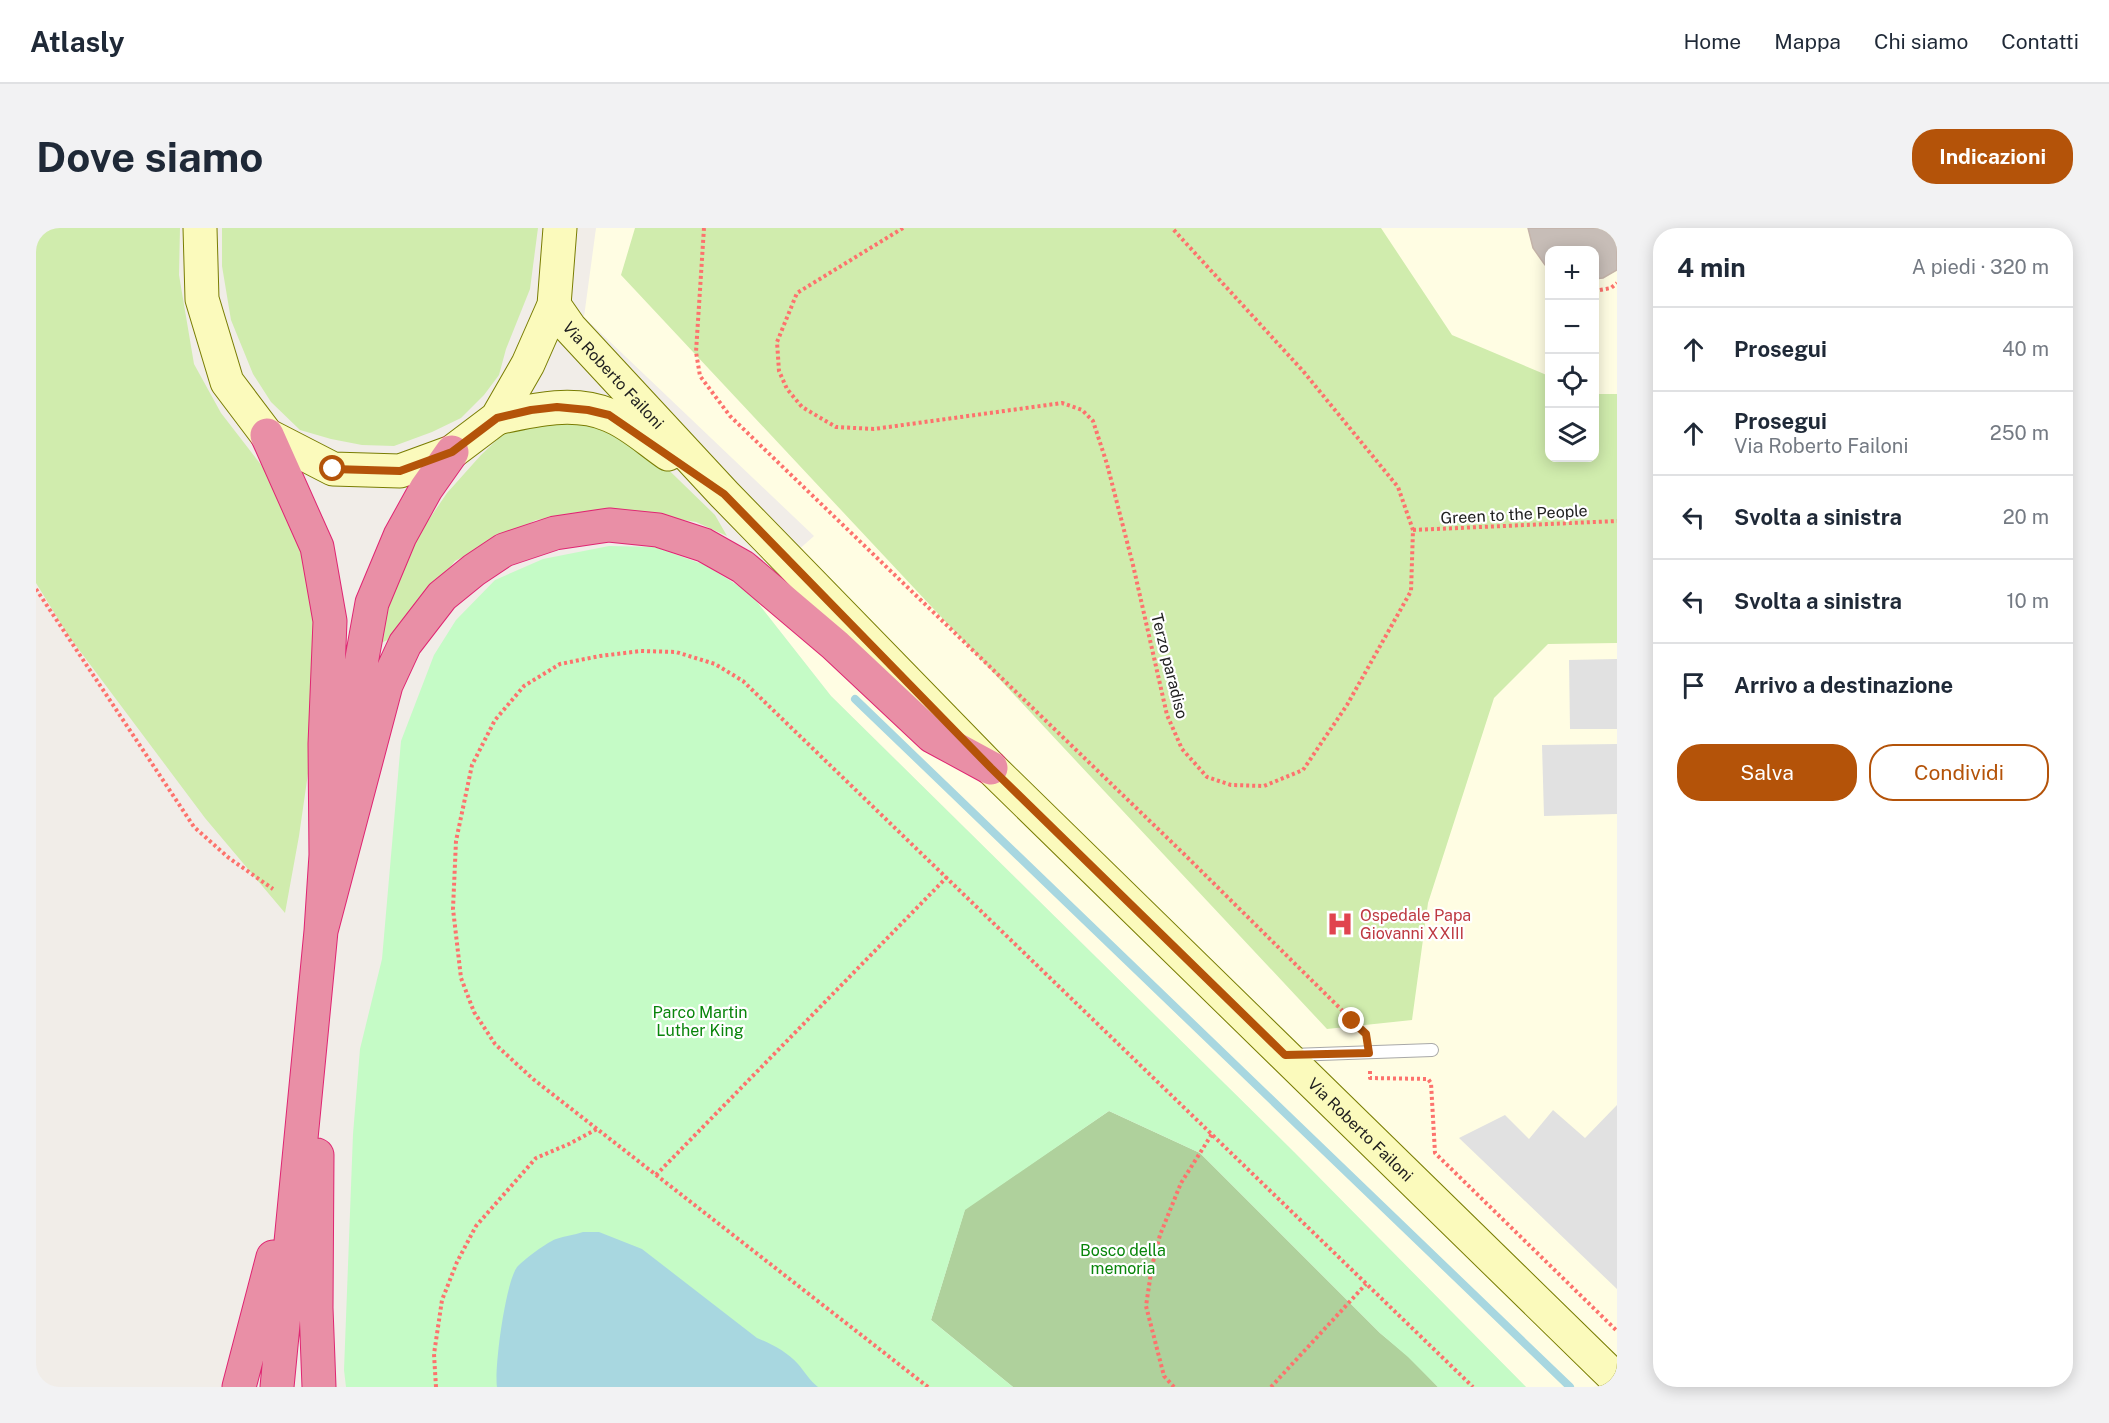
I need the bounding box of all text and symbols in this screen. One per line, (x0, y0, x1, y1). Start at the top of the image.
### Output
text: Atlasly (30, 25, 124, 58)
text: Home (1683, 29, 1741, 54)
text: Mappa (1774, 29, 1841, 54)
text: Chi siamo (1874, 29, 1968, 54)
text: Contatti (2001, 29, 2079, 54)
button: Indicazioni (1912, 129, 2073, 184)
text: Dove siamo (36, 132, 263, 181)
map controls (1545, 246, 1599, 462)
button: + (1545, 246, 1599, 300)
text: 4 min (1677, 252, 1746, 283)
text: A piedi · 320 m (1912, 255, 2049, 279)
button: − (1545, 300, 1599, 354)
street label: Via Roberto Failoni (558, 318, 668, 433)
icon: ahead (1677, 333, 1710, 366)
text: Prosegui (1734, 336, 1827, 362)
text: 40 m (2002, 337, 2049, 361)
button: locate (1545, 354, 1599, 408)
button: layers (1545, 408, 1599, 462)
text: Prosegui (1734, 408, 1827, 434)
icon: ahead (1677, 417, 1710, 450)
text: 250 m (1990, 421, 2049, 445)
text: Via Roberto Failoni (1734, 434, 1908, 458)
route start (319, 455, 345, 481)
street label: Green to the People (1440, 501, 1588, 528)
icon: left (1677, 501, 1710, 534)
text: Svolta a sinistra (1734, 504, 1902, 530)
text: 20 m (2003, 505, 2049, 529)
icon: left (1677, 585, 1710, 618)
text: Svolta a sinistra (1734, 588, 1902, 614)
text: 10 m (2006, 589, 2049, 613)
street label: Terzo paradiso (1147, 611, 1192, 721)
icon: arrive (1677, 669, 1710, 702)
text: Arrivo a destinazione (1734, 672, 1953, 698)
button: Salva (1677, 744, 1857, 801)
button: Condividi (1869, 744, 2049, 801)
place label: Ospedale Papa Giovanni XXIII (1360, 906, 1471, 943)
hospital icon: Ospedale Papa Giovanni XXIII (1325, 909, 1355, 939)
park label: Parco Martin Luther King (653, 1003, 748, 1040)
route end (1338, 1007, 1364, 1033)
street label: Via Roberto Failoni (1304, 1074, 1417, 1185)
park label: Bosco della memoria (1080, 1241, 1166, 1278)

